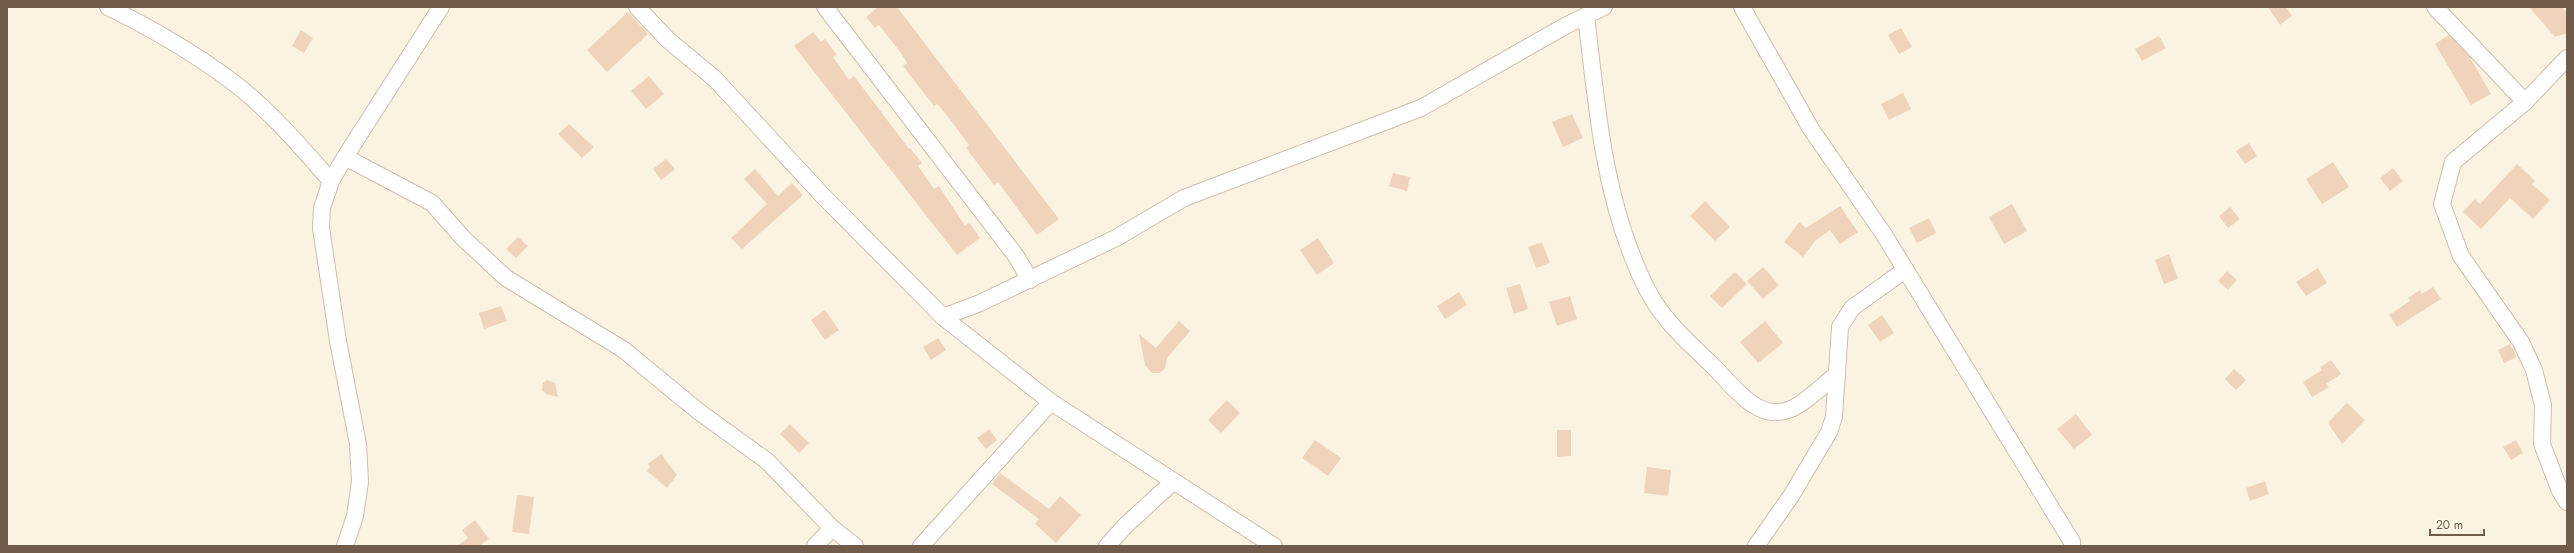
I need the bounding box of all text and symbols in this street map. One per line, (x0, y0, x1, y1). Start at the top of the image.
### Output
scale bar (2430, 511, 2484, 537)
text: 20 m (2436, 516, 2463, 534)

